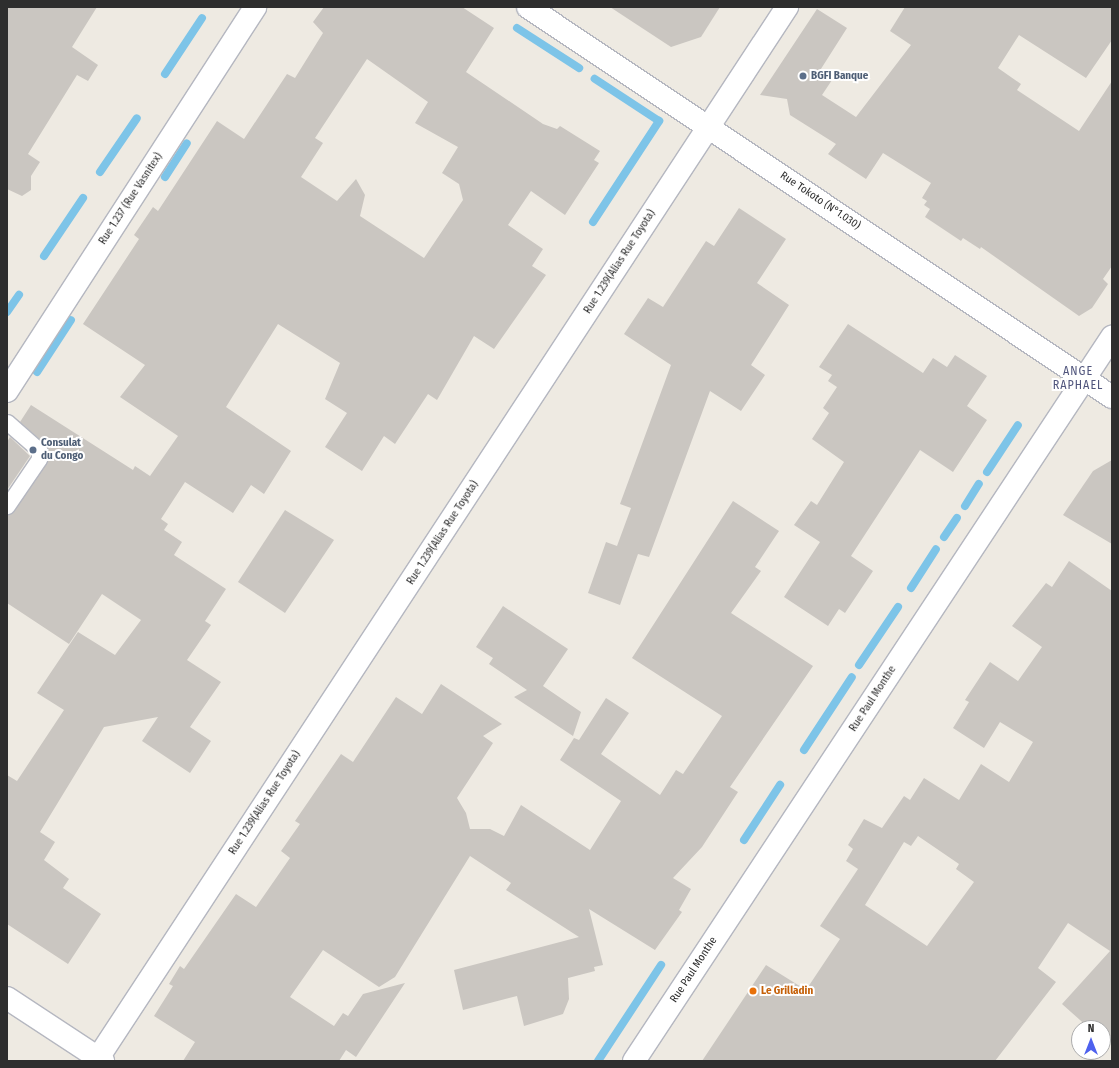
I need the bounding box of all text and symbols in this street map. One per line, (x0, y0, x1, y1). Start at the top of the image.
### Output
place label: BGFI Banque (811, 69, 868, 83)
marker: BGFI Banque (798, 71, 808, 81)
street label: Rue 1.237 (Rue Vasnitex) (96, 151, 166, 247)
street label: Rue Tokoto (N°1.030) (777, 169, 863, 233)
street label: Rue 1.239(Alias Rue Toyota) (581, 207, 659, 317)
district label: ANGE RAPHAEL (1053, 365, 1103, 393)
place label: Consulat du Congo (41, 437, 83, 463)
marker: Consulat du Congo (28, 445, 38, 455)
street label: Rue 1.239(Alias Rue Toyota) (404, 478, 482, 588)
street label: Rue Paul Monthe (847, 664, 899, 734)
street label: Rue 1.239(Alias Rue Toyota) (226, 748, 304, 858)
street label: Rue Paul Monthe (668, 935, 720, 1005)
place label: Le Grilladin (761, 984, 813, 998)
marker: Le Grilladin (748, 986, 758, 996)
north arrow (1071, 1020, 1111, 1060)
text: N (1088, 1022, 1094, 1035)

